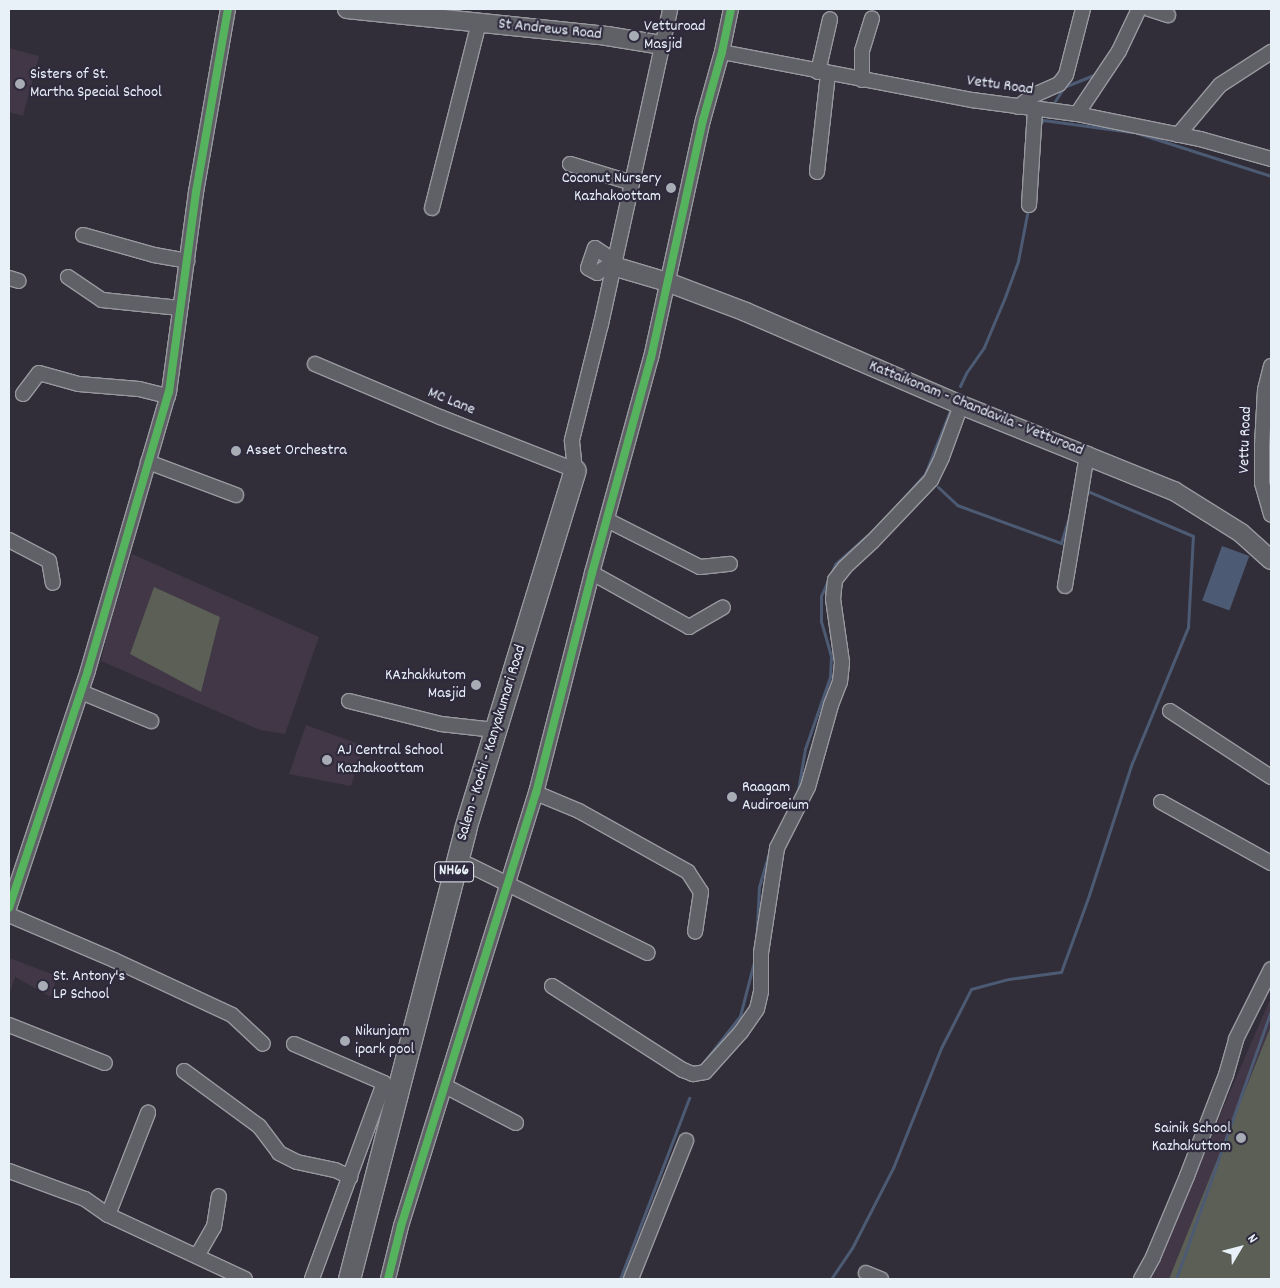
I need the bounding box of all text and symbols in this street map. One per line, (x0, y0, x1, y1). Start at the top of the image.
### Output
street label: St Andrews Road (497, 15, 603, 45)
place label: Vetturoad Masjid (644, 17, 706, 55)
marker: Vetturoad Masjid (628, 30, 640, 42)
place label: Sisters of St. Martha Special School (30, 65, 162, 103)
street label: Vettu Road (965, 72, 1035, 100)
marker: Sisters of St. Martha Special School (14, 78, 26, 90)
place label: Coconut Nursery Kazhakoottam (562, 169, 661, 207)
marker: Coconut Nursery Kazhakoottam (665, 182, 677, 194)
street label: Kattaikonam - Chandavila - Vetturoad (866, 357, 1086, 461)
street label: MC Lane (424, 384, 478, 420)
street label: Vettu Road (1235, 406, 1257, 474)
place label: Asset Orchestra (246, 441, 347, 461)
marker: Asset Orchestra (230, 445, 242, 457)
street label: Salem - Kochi - Kanyakumari Road (453, 643, 531, 843)
place label: KAzhakkutom Masjid (385, 666, 466, 704)
marker: KAzhakkutom Masjid (470, 679, 482, 691)
place label: AJ Central School Kazhakoottam (337, 741, 443, 779)
marker: AJ Central School Kazhakoottam (321, 754, 333, 766)
place label: Raagam Audiroeium (742, 778, 809, 816)
marker: Raagam Audiroeium (726, 791, 738, 803)
road number: NH66 (434, 860, 474, 884)
place label: St. Antony's LP School (53, 967, 125, 1005)
marker: St. Antony's LP School (37, 980, 49, 992)
place label: Nikunjam ipark pool (355, 1022, 414, 1060)
marker: Nikunjam ipark pool (339, 1035, 351, 1047)
place label: Sainik School Kazhakuttom (1152, 1119, 1231, 1157)
marker: Sainik School Kazhakuttom (1235, 1132, 1247, 1144)
north arrow (1215, 1223, 1265, 1273)
text: N (1242, 1230, 1262, 1248)

